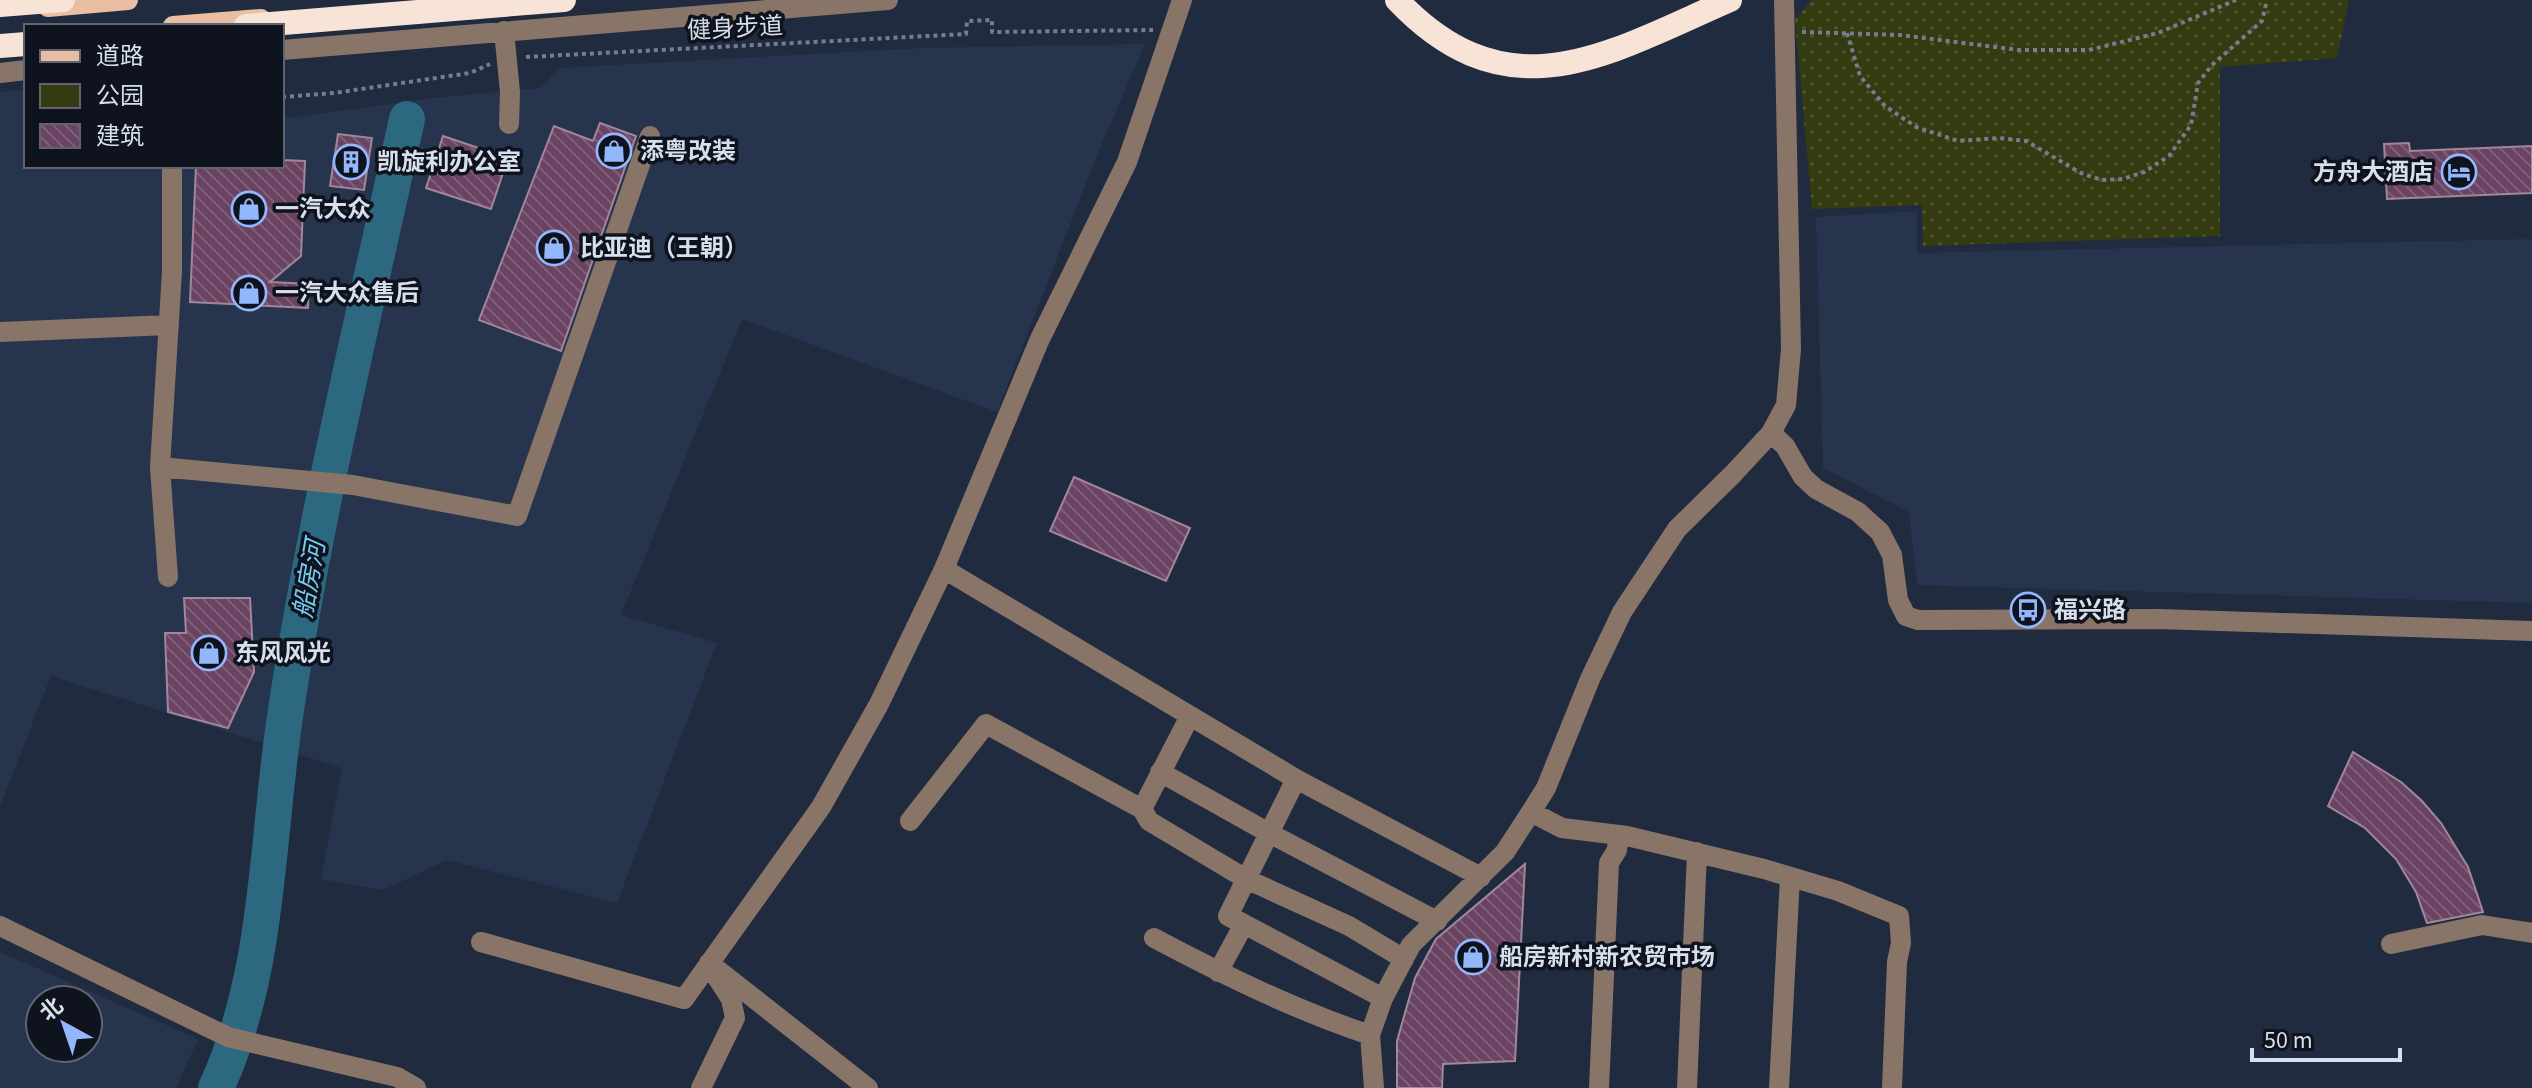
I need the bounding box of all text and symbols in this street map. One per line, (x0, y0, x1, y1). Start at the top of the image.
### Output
street label: 健身步道 (686, 9, 784, 48)
legend (24, 24, 284, 168)
text: 道路 (96, 39, 144, 74)
text: 公园 (96, 79, 144, 114)
text: 建筑 (96, 119, 144, 154)
shop icon: 添粤改装 (595, 132, 633, 170)
place label: 添粤改装 (640, 134, 736, 169)
building icon: 凯旋利办公室 (332, 143, 370, 181)
place label: 凯旋利办公室 (377, 145, 521, 180)
hotel icon: 方舟大酒店 (2440, 153, 2478, 191)
place label: 方舟大酒店 (2313, 155, 2433, 190)
shop icon: 一汽大众 (230, 190, 268, 228)
place label: 一汽大众 (275, 192, 371, 227)
shop icon: 比亚迪（王朝） (535, 229, 573, 267)
place label: 比亚迪（王朝） (580, 231, 748, 266)
shop icon: 一汽大众售后 (230, 274, 268, 312)
place label: 一汽大众售后 (275, 276, 419, 311)
water label: 船房河 (284, 533, 335, 621)
bus stop icon: 福兴路 (2009, 591, 2047, 629)
place label: 福兴路 (2054, 593, 2126, 628)
shop icon: 东风风光 (190, 634, 228, 672)
place label: 东风风光 (235, 636, 331, 671)
shop icon: 船房新村新农贸市场 (1454, 938, 1492, 976)
place label: 船房新村新农贸市场 (1499, 940, 1715, 975)
north arrow (24, 984, 104, 1064)
text: 北 (33, 990, 71, 1029)
scale bar (2252, 1012, 2400, 1062)
text: 50 m (2264, 1023, 2313, 1058)

